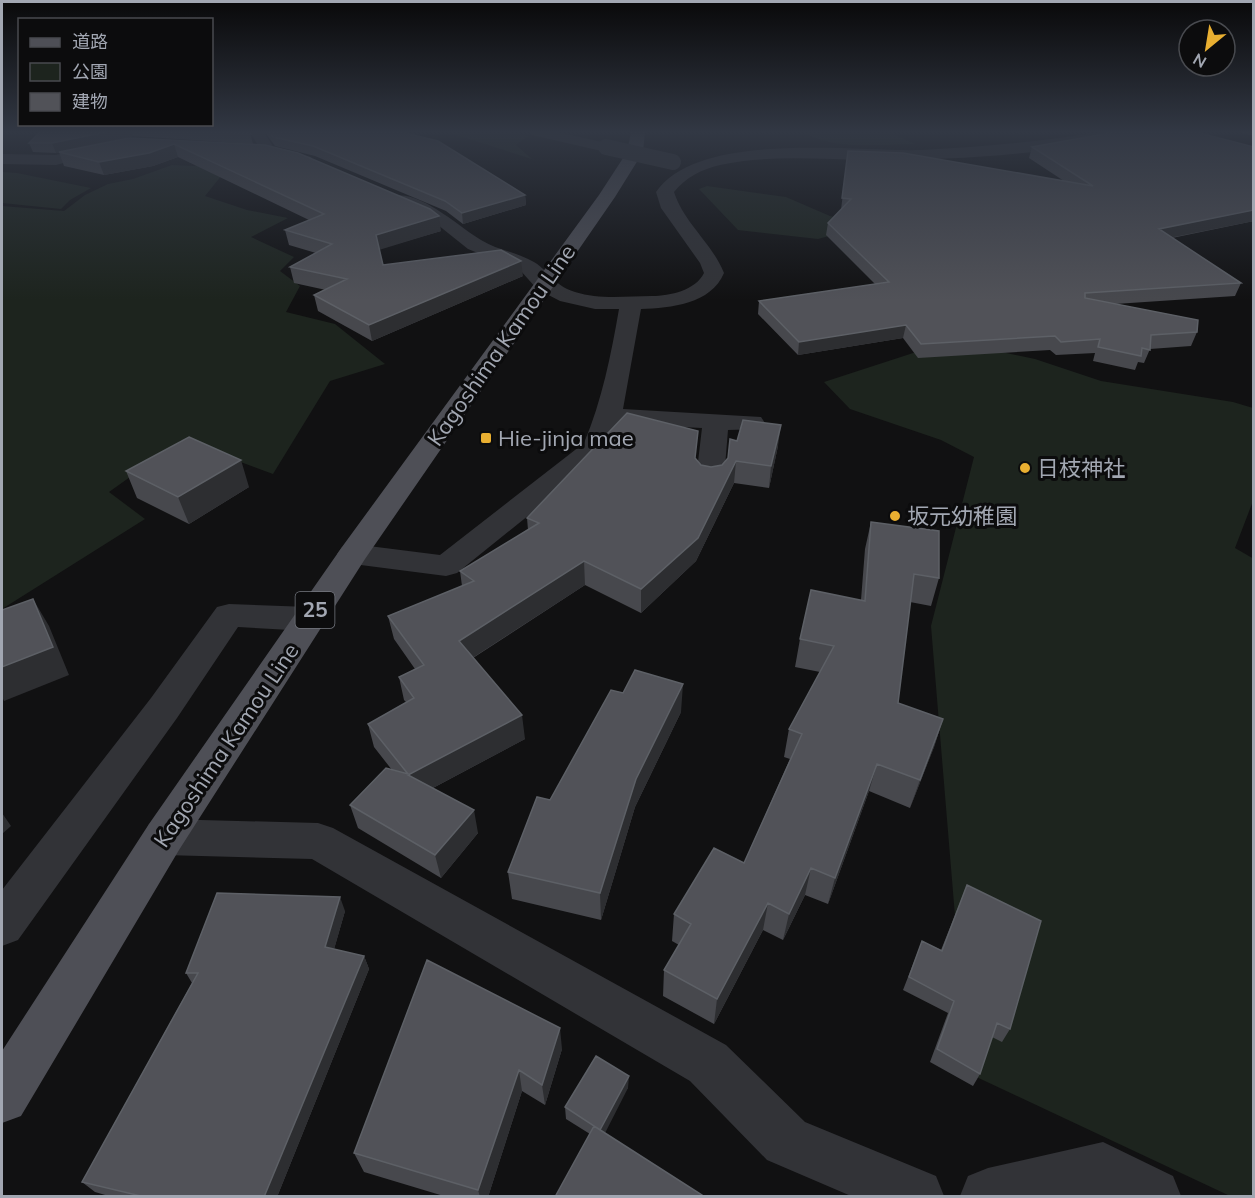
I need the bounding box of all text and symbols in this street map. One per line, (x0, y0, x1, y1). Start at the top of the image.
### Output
legend (18, 18, 213, 126)
north arrow (1177, 18, 1237, 78)
text: 道路 (72, 30, 108, 53)
text: N (1189, 49, 1210, 73)
text: 公園 (72, 60, 108, 83)
text: 建物 (72, 90, 108, 113)
street label: Kagoshima Kamou Line (421, 239, 581, 451)
place label: Hie-jinja mae (498, 424, 634, 452)
marker: Hie-jinja mae (479, 431, 493, 445)
place label: 日枝神社 (1037, 454, 1125, 482)
marker: 日枝神社 (1018, 461, 1032, 475)
place label: 坂元幼稚園 (907, 502, 1017, 530)
marker: 坂元幼稚園 (888, 509, 902, 523)
road number: 25 (296, 592, 334, 628)
street label: Kagoshima Kamou Line (147, 638, 305, 852)

